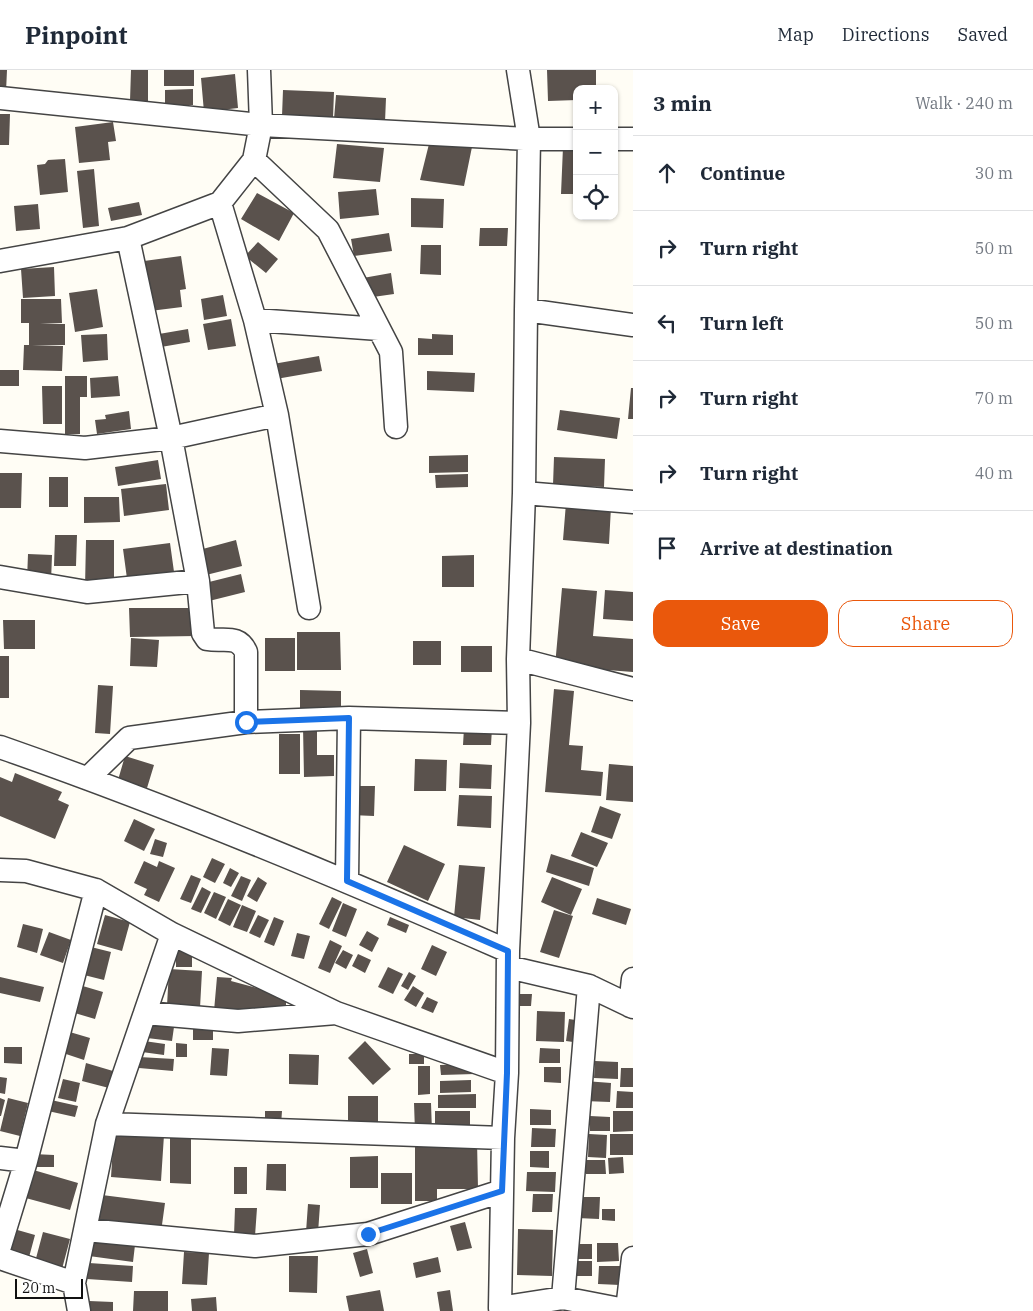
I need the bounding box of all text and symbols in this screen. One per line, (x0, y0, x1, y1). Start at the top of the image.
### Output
text: Pinpoint (25, 19, 127, 51)
text: Map (777, 23, 814, 46)
text: Directions (842, 23, 930, 46)
text: Saved (958, 23, 1008, 46)
map controls (573, 85, 618, 220)
button: + (573, 85, 618, 130)
text: 3 min (653, 89, 712, 117)
text: Walk · 240 m (915, 93, 1013, 113)
button: − (573, 130, 618, 175)
icon: ahead (653, 159, 681, 187)
text: Continue (700, 161, 785, 185)
text: 30 m (975, 163, 1013, 183)
button: locate (573, 175, 618, 220)
icon: right (653, 234, 681, 262)
text: Turn right (700, 236, 798, 260)
text: 50 m (975, 238, 1013, 258)
icon: left (653, 309, 681, 337)
text: Turn left (700, 311, 783, 335)
text: 50 m (975, 313, 1013, 333)
icon: right (653, 384, 681, 412)
text: Turn right (700, 386, 798, 410)
text: 70 m (975, 388, 1013, 408)
icon: right (653, 459, 681, 487)
text: Turn right (700, 461, 798, 485)
text: 40 m (975, 463, 1013, 483)
icon: arrive (653, 534, 681, 562)
text: Arrive at destination (700, 536, 893, 560)
button: Save (653, 600, 828, 647)
button: Share (838, 600, 1013, 647)
route start (235, 711, 258, 734)
route end (357, 1223, 380, 1246)
scale bar (15, 1276, 82, 1299)
text: 20 m (22, 1279, 55, 1297)

